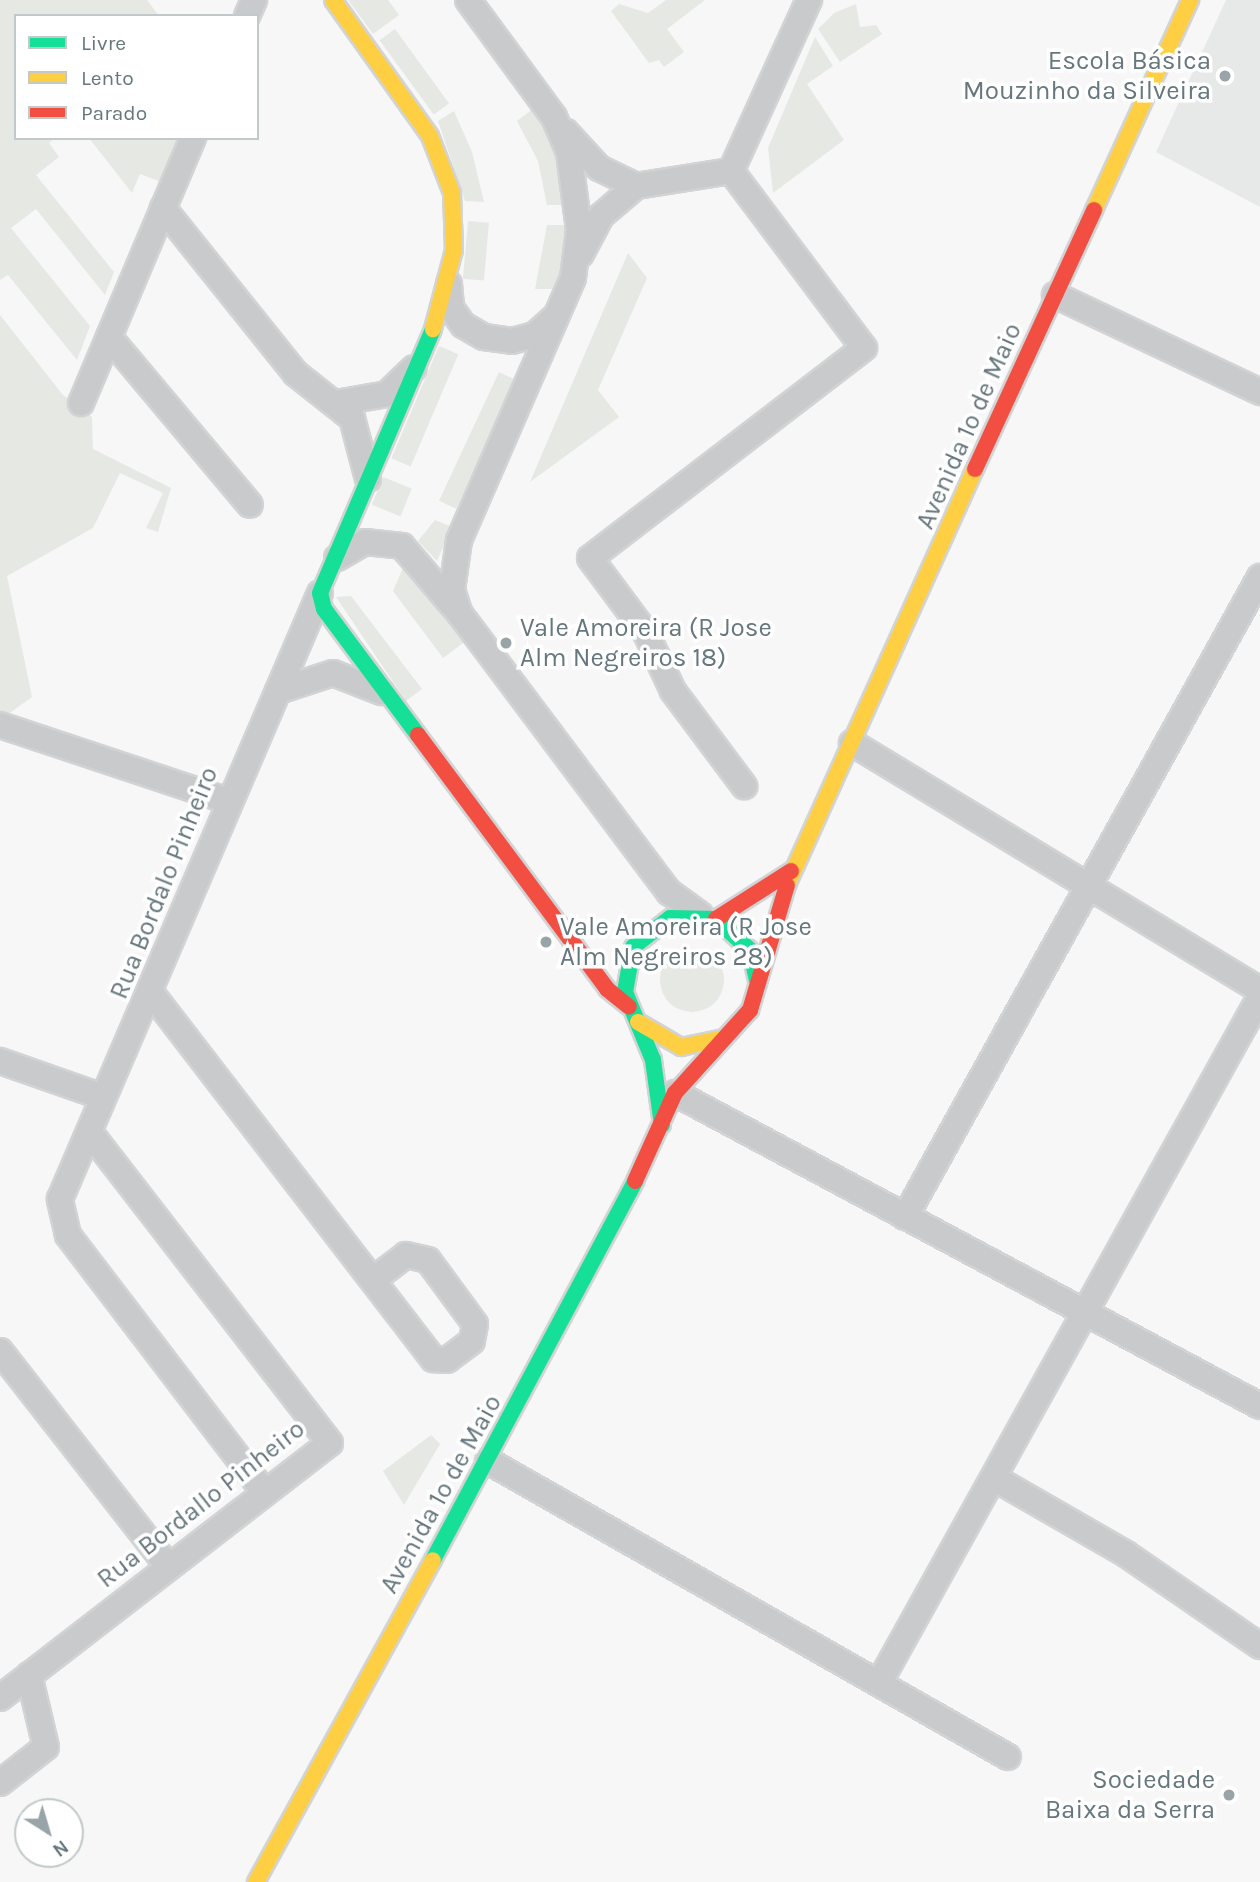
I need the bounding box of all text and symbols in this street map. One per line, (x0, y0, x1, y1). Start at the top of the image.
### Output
legend (14, 14, 259, 140)
text: Livre (81, 31, 126, 55)
place label: Escola Básica Mouzinho da Silveira (963, 45, 1211, 106)
text: Lento (81, 66, 134, 90)
marker: Escola Básica Mouzinho da Silveira (1217, 68, 1233, 84)
text: Parado (81, 101, 147, 125)
street label: Avenida 1º de Maio (910, 318, 1028, 534)
place label: Vale Amoreira (R Jose Alm Negreiros 18) (520, 612, 772, 674)
marker: Vale Amoreira (R Jose Alm Negreiros 18) (498, 635, 514, 651)
street label: Rua Bordalo Pinheiro (103, 762, 225, 1004)
place label: Vale Amoreira (R Jose Alm Negreiros 28) (560, 911, 812, 972)
marker: Vale Amoreira (R Jose Alm Negreiros 28) (538, 934, 554, 950)
street label: Avenida 1º de Maio (373, 1389, 509, 1599)
street label: Rua Bordallo Pinheiro (91, 1413, 311, 1595)
place label: Sociedade Baixa da Serra (1045, 1764, 1215, 1826)
marker: Sociedade Baixa da Serra (1221, 1787, 1237, 1803)
north arrow (14, 1798, 84, 1868)
text: N (48, 1835, 72, 1861)

